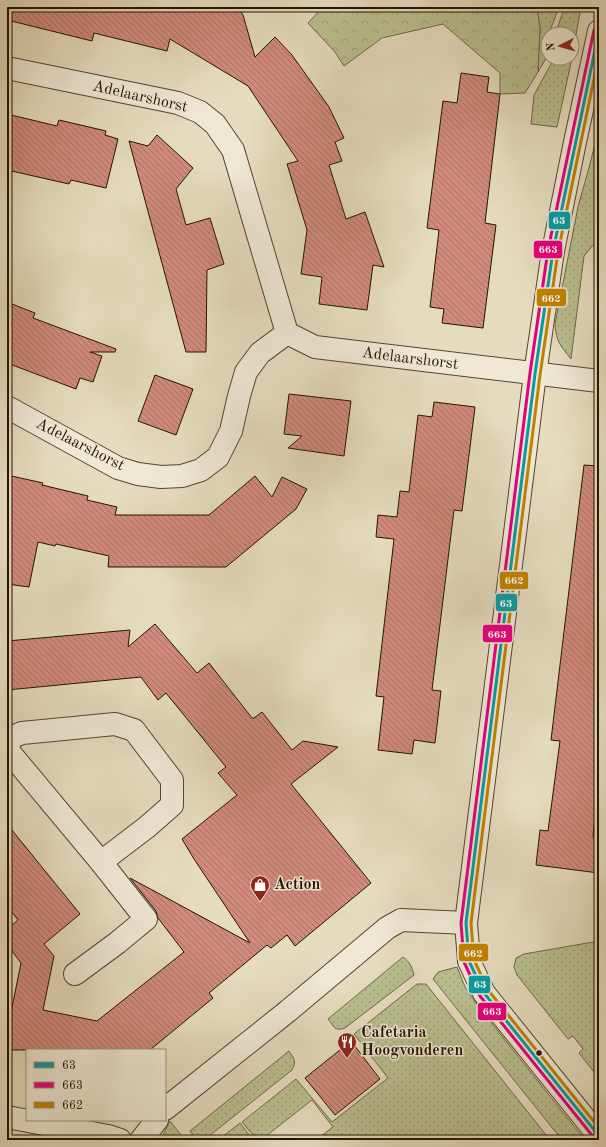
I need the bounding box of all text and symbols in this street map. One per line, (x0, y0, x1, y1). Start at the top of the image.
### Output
north arrow (540, 26, 580, 66)
text: N (546, 42, 557, 52)
street label: Adelaarshorst (91, 78, 190, 116)
line badge: 63 (548, 211, 571, 230)
text: 63 (553, 216, 565, 227)
line badge: 663 (533, 240, 563, 259)
text: 663 (538, 245, 558, 256)
line badge: 662 (536, 288, 567, 307)
text: 662 (541, 294, 561, 305)
street label: Adelaarshorst (361, 345, 460, 373)
street label: Adelaarshorst (33, 416, 127, 474)
line badge: 662 (499, 571, 529, 590)
text: 662 (504, 576, 524, 587)
line badge: 63 (495, 593, 518, 612)
text: 63 (500, 599, 512, 610)
line badge: 663 (482, 624, 513, 643)
text: 663 (487, 630, 507, 641)
shop icon: Action (249, 874, 271, 902)
place label: Action (274, 877, 321, 893)
line badge: 662 (458, 943, 489, 962)
text: 662 (463, 949, 483, 960)
line badge: 63 (468, 975, 491, 994)
text: 63 (474, 980, 486, 991)
line badge: 663 (477, 1002, 507, 1021)
text: 663 (482, 1007, 502, 1018)
place label: Cafetaria Hoogvonderen (361, 1025, 463, 1059)
restaurant icon: Cafetaria Hoogvonderen (336, 1031, 358, 1059)
unlabelled marker (534, 1048, 544, 1058)
legend (26, 1049, 166, 1121)
text: 63 (62, 1060, 76, 1072)
text: 663 (62, 1080, 83, 1092)
text: 662 (62, 1100, 83, 1112)

